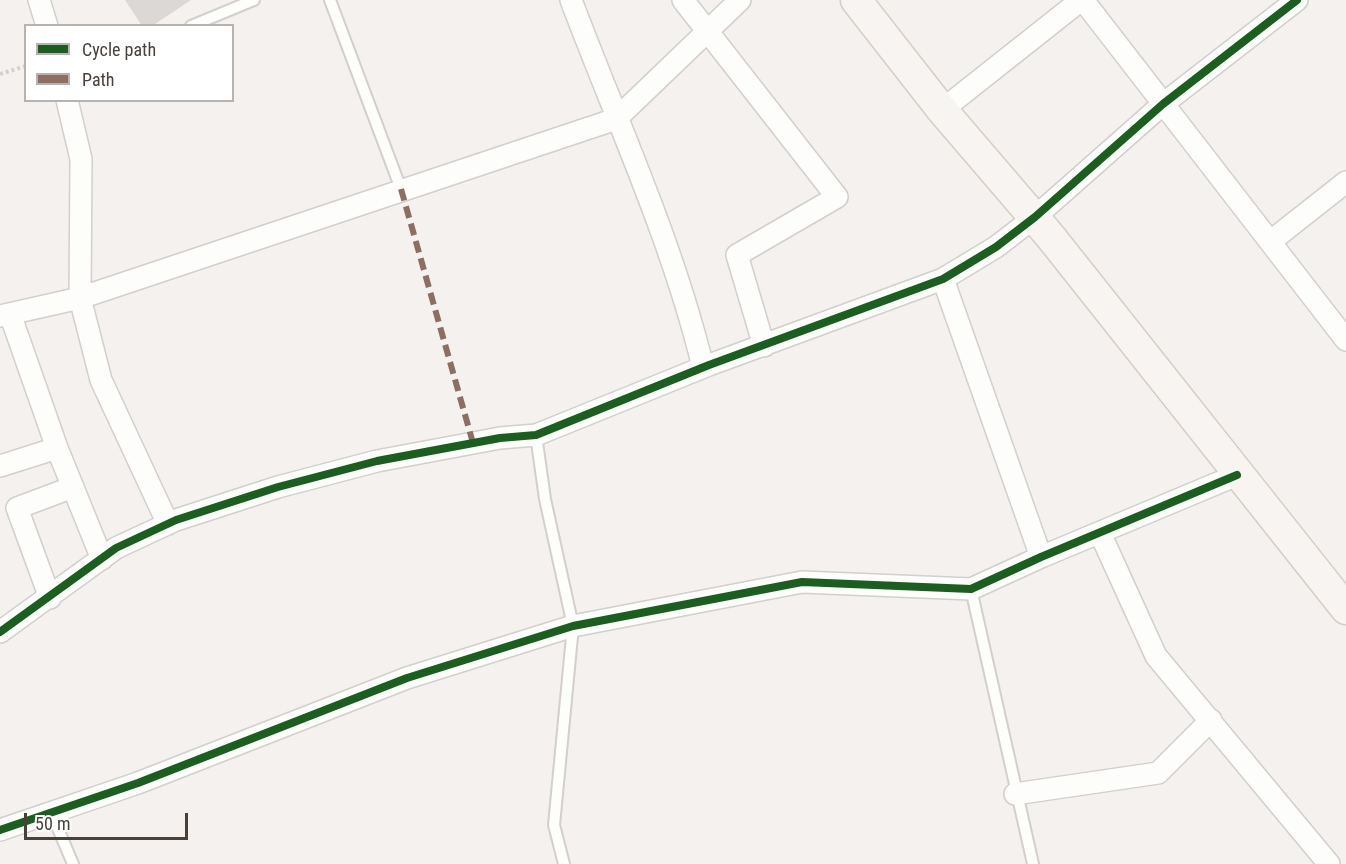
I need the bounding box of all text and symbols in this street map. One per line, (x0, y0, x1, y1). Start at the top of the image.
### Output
legend (24, 24, 234, 102)
text: Cycle path (82, 39, 156, 60)
text: Path (82, 69, 115, 90)
scale bar (27, 801, 190, 839)
text: 50 m (35, 813, 70, 834)

